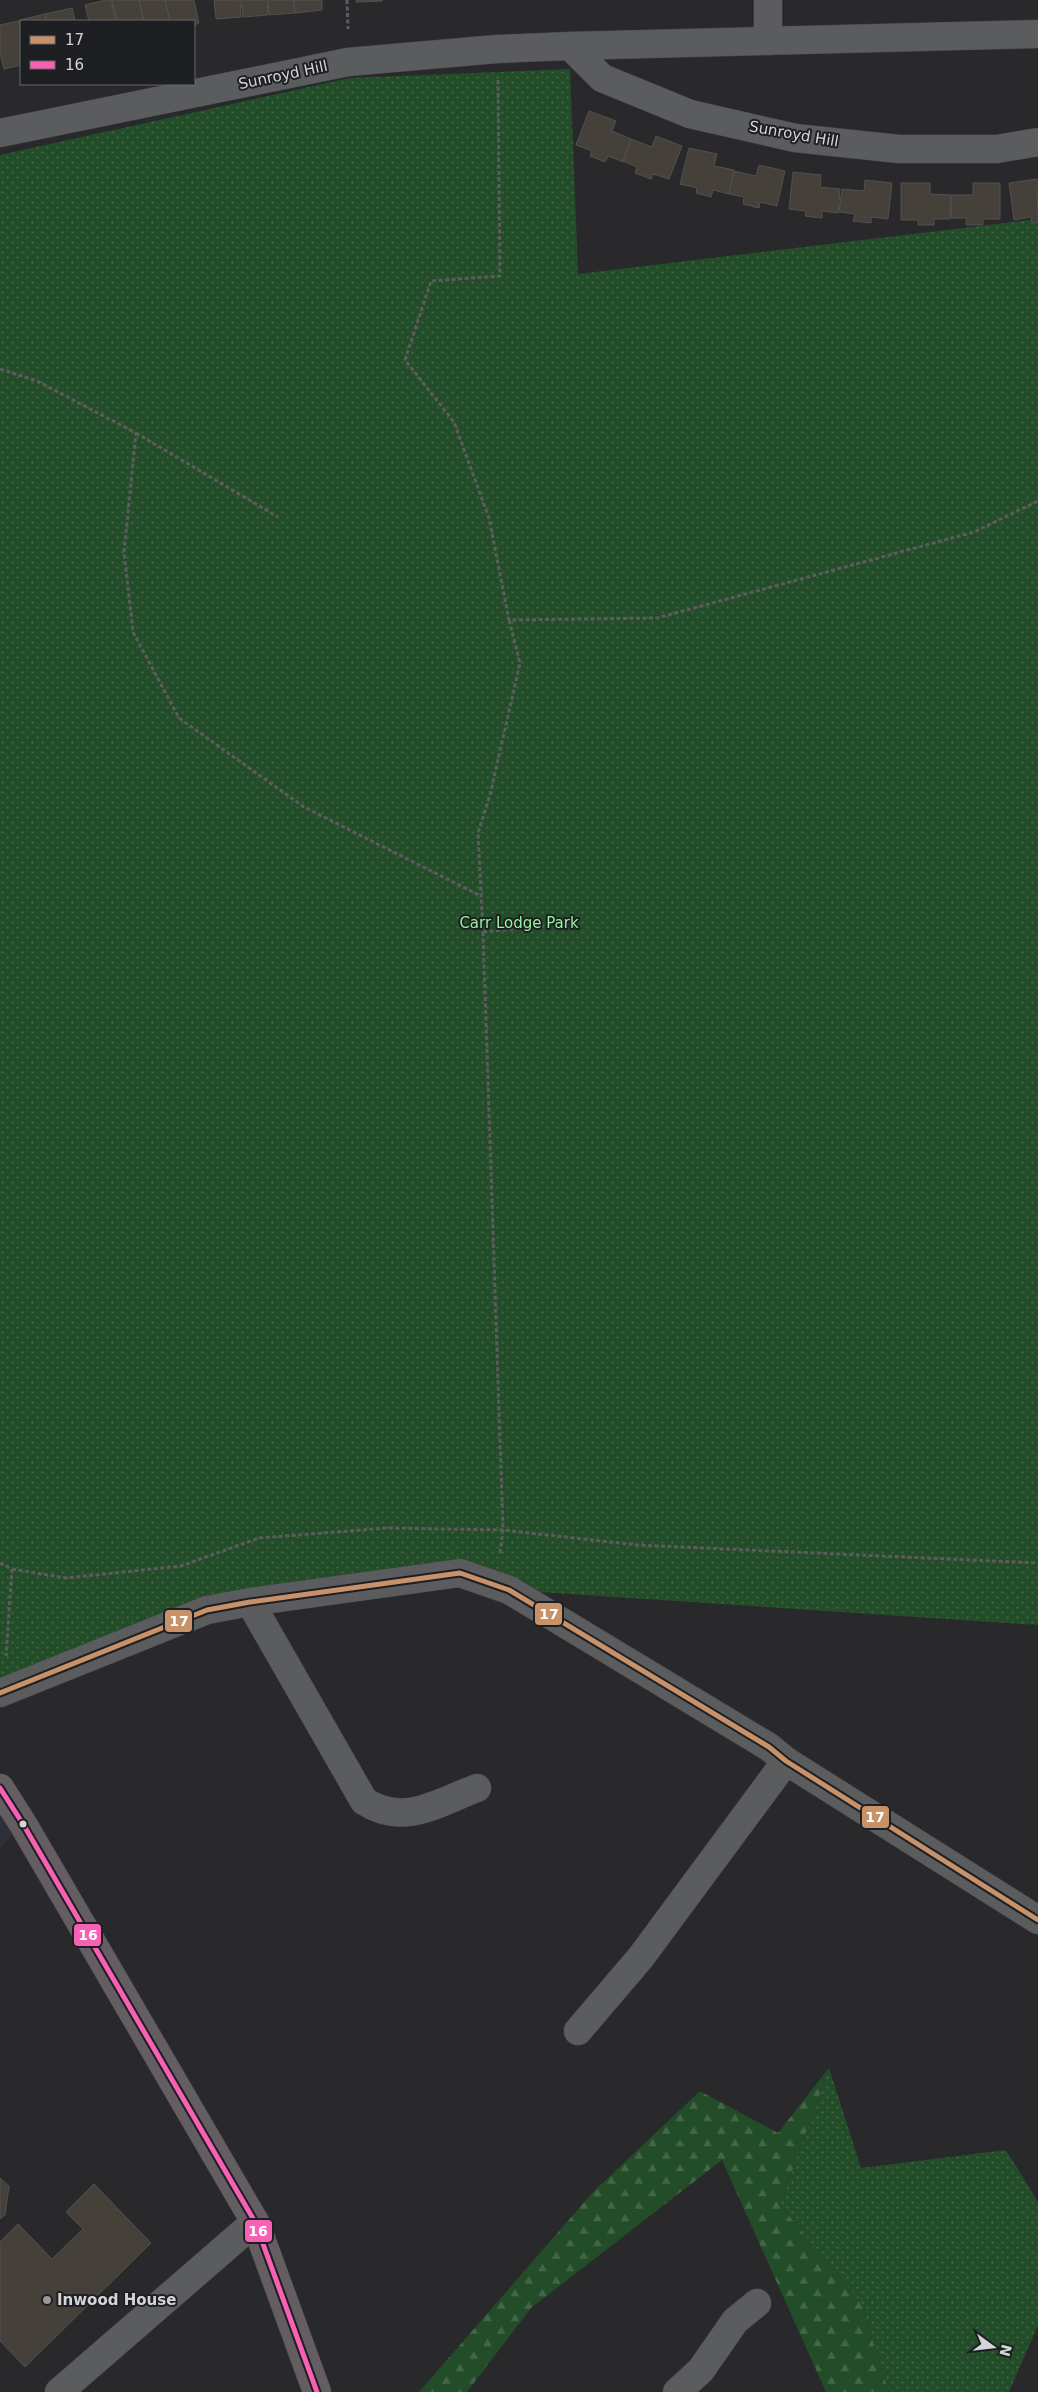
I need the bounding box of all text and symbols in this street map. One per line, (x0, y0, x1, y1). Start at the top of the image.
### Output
legend (20, 20, 195, 85)
text: 17 (65, 31, 84, 49)
text: 16 (65, 56, 84, 74)
street label: Sunroyd Hill (237, 57, 329, 93)
street label: Sunroyd Hill (748, 117, 840, 151)
park label: Carr Lodge Park (459, 914, 579, 932)
line badge: 17 (534, 1602, 563, 1626)
text: 17 (539, 1606, 559, 1622)
line badge: 17 (164, 1609, 193, 1633)
text: 17 (169, 1613, 189, 1629)
line badge: 17 (861, 1805, 890, 1829)
text: 17 (865, 1809, 885, 1825)
unlabelled marker (18, 1819, 28, 1829)
line badge: 16 (73, 1923, 102, 1947)
text: 16 (78, 1927, 98, 1943)
line badge: 16 (244, 2219, 273, 2243)
text: 16 (248, 2223, 268, 2239)
place label: Inwood House (57, 2291, 176, 2309)
marker: Inwood House (41, 2294, 53, 2306)
north arrow (968, 2322, 1018, 2372)
text: N (996, 2343, 1015, 2358)

